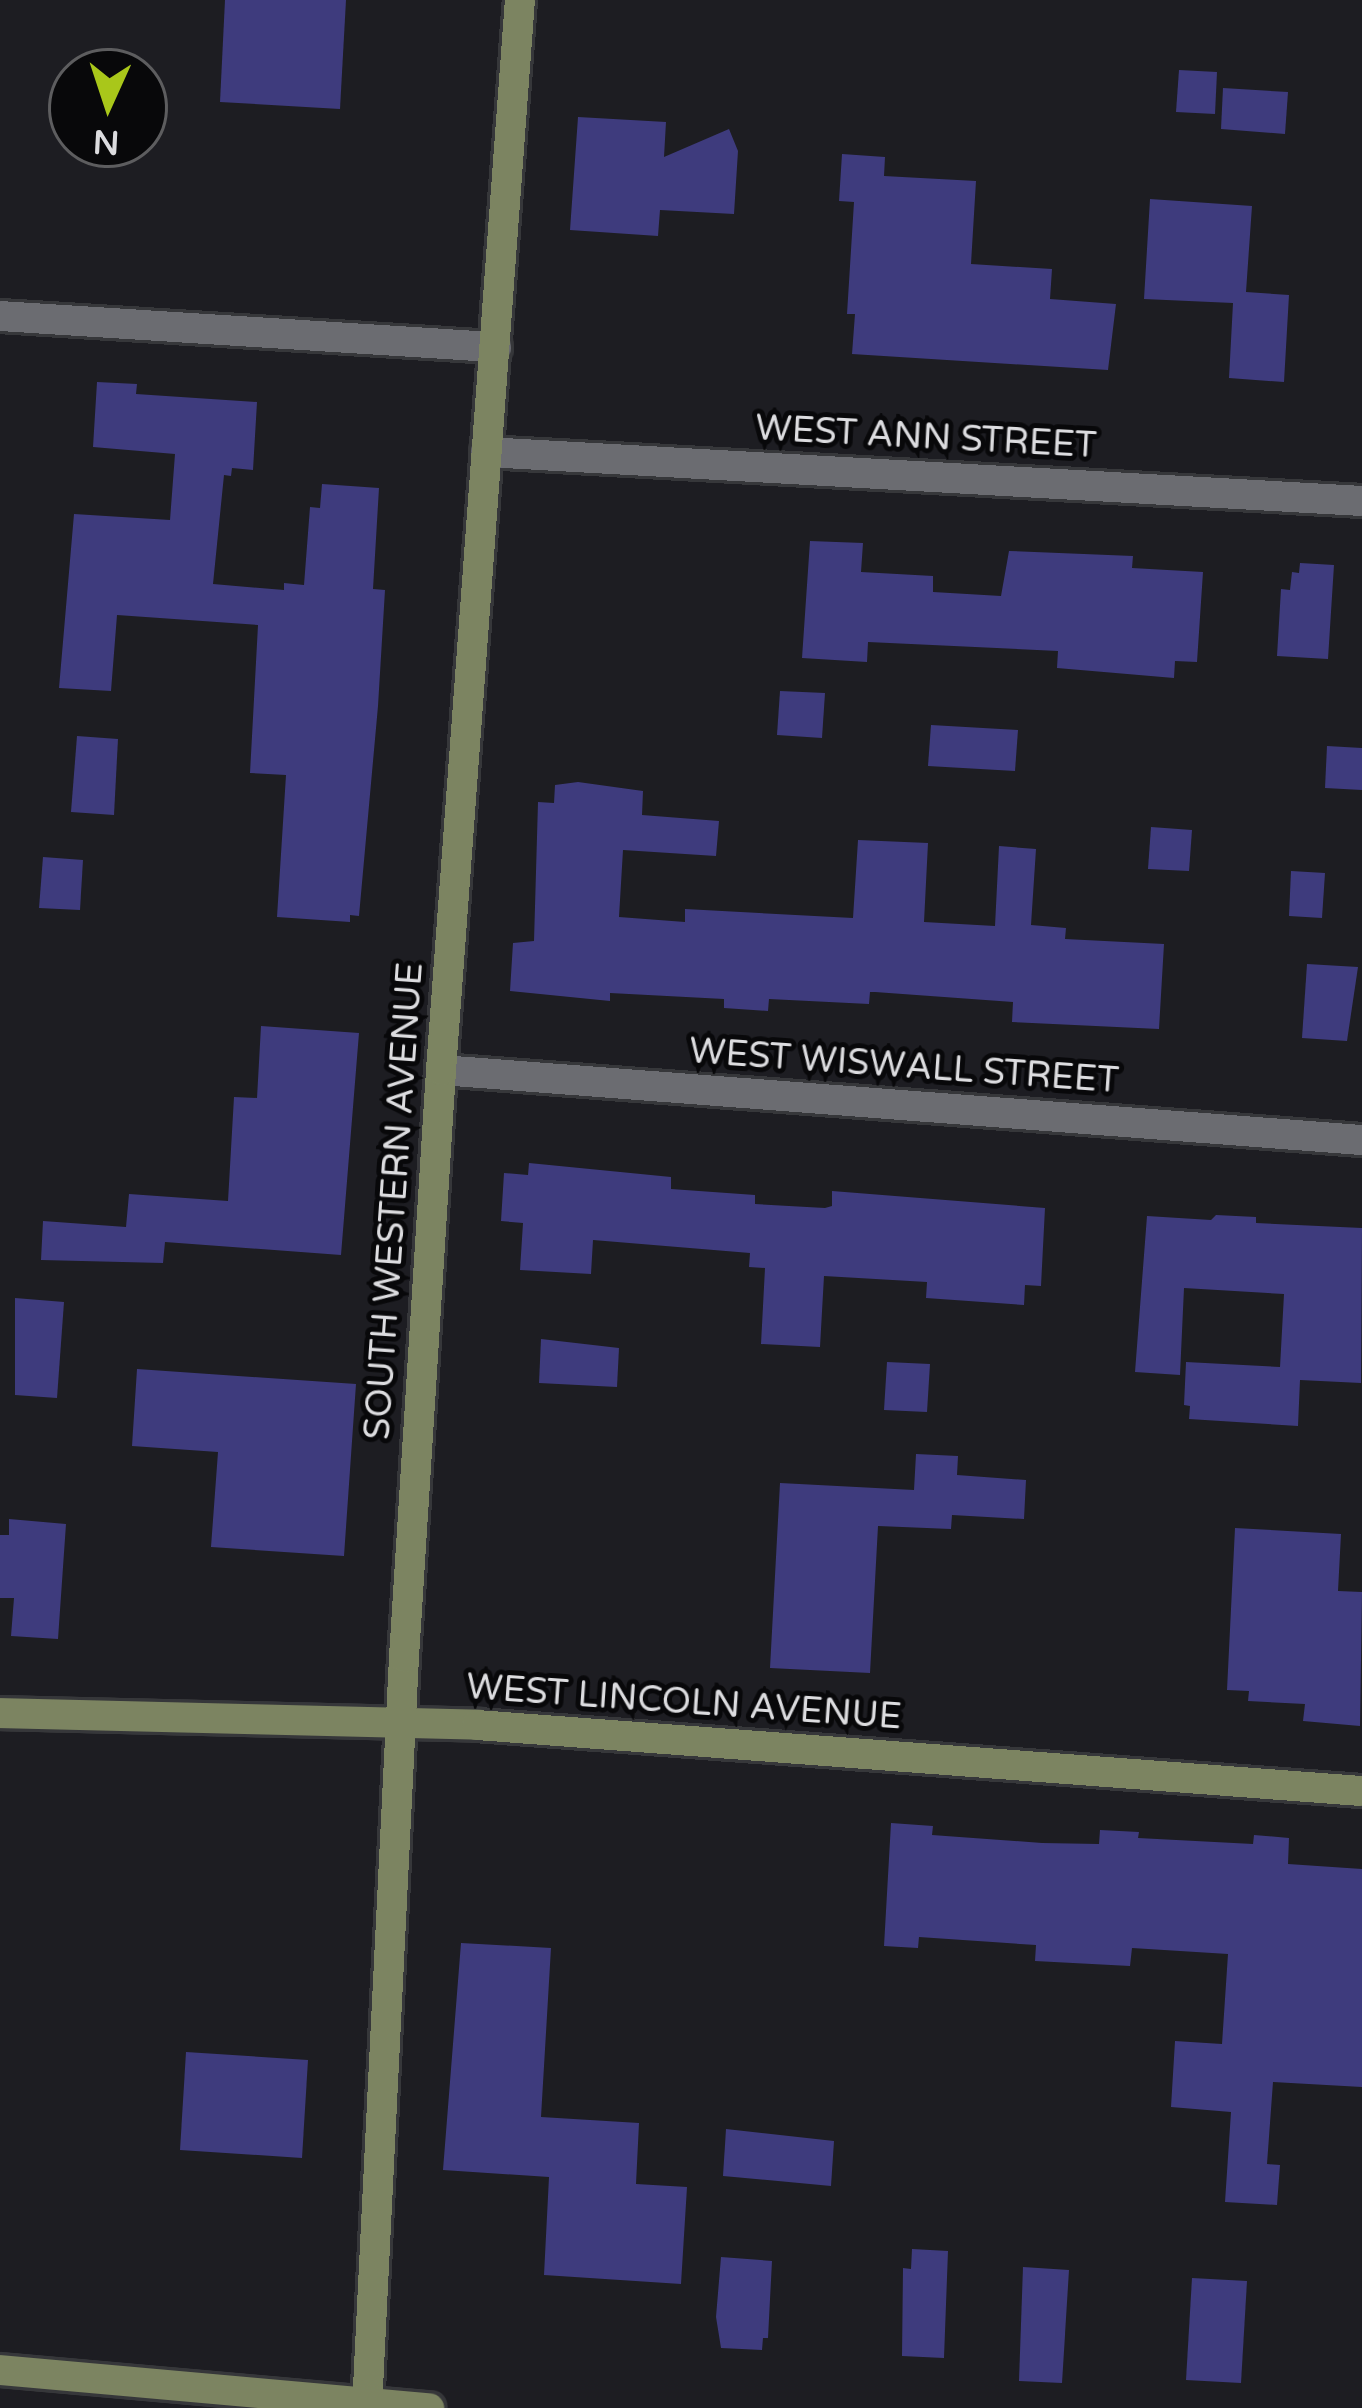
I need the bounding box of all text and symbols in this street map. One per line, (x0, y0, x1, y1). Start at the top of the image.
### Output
north arrow (48, 48, 168, 168)
text: N (92, 121, 120, 162)
street label: WEST ANN STREET (754, 406, 1098, 468)
street label: SOUTH WESTERN AVENUE (356, 961, 432, 1441)
street label: WEST WISWALL STREET (688, 1029, 1120, 1103)
street label: WEST LINCOLN AVENUE (465, 1665, 903, 1739)

